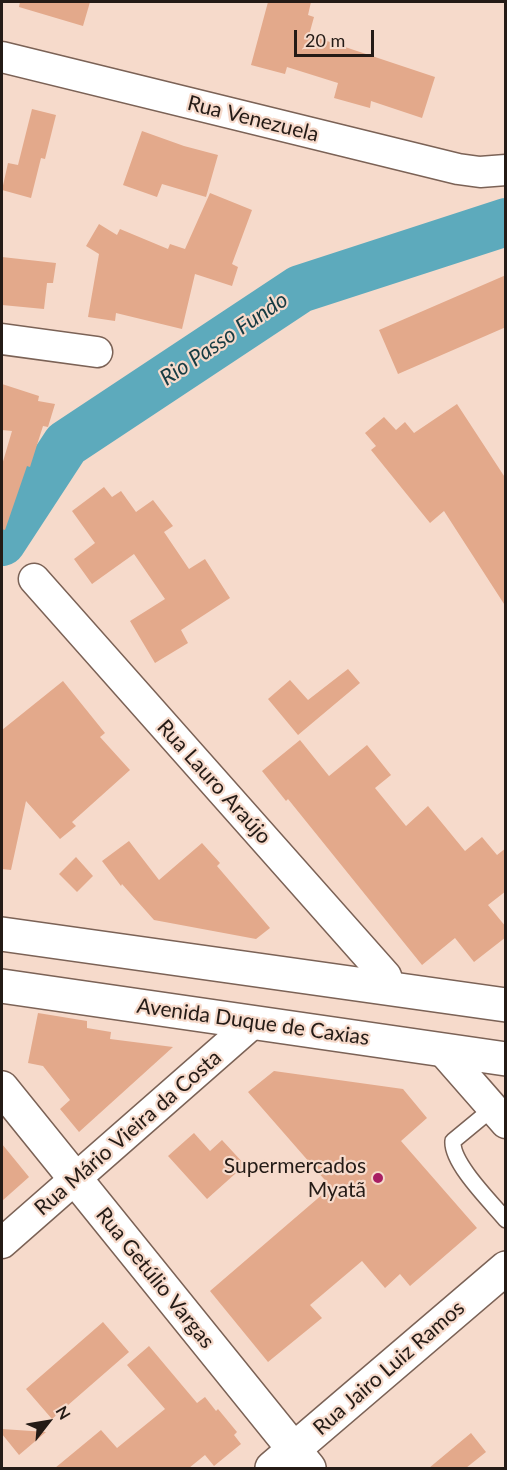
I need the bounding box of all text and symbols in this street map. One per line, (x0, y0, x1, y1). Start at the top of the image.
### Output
scale bar (297, 18, 376, 56)
text: 20 m (305, 29, 345, 51)
street label: Rua Venezuela (185, 91, 321, 147)
water label: Rio Passo Fundo (155, 287, 293, 391)
street label: Rua Lauro Araújo (152, 715, 276, 849)
street label: Avenida Duque de Caxias (135, 993, 371, 1051)
street label: Rua Mário Vieira da Costa (30, 1045, 226, 1221)
place label: Supermercados Myatã (224, 1153, 366, 1203)
marker: Supermercados Myatã (371, 1171, 385, 1185)
street label: Rua Getúlio Vargas (90, 1202, 220, 1354)
street label: Rua Jairo Luiz Ramos (308, 1295, 470, 1441)
north arrow (18, 1392, 78, 1452)
text: N (53, 1402, 75, 1423)

